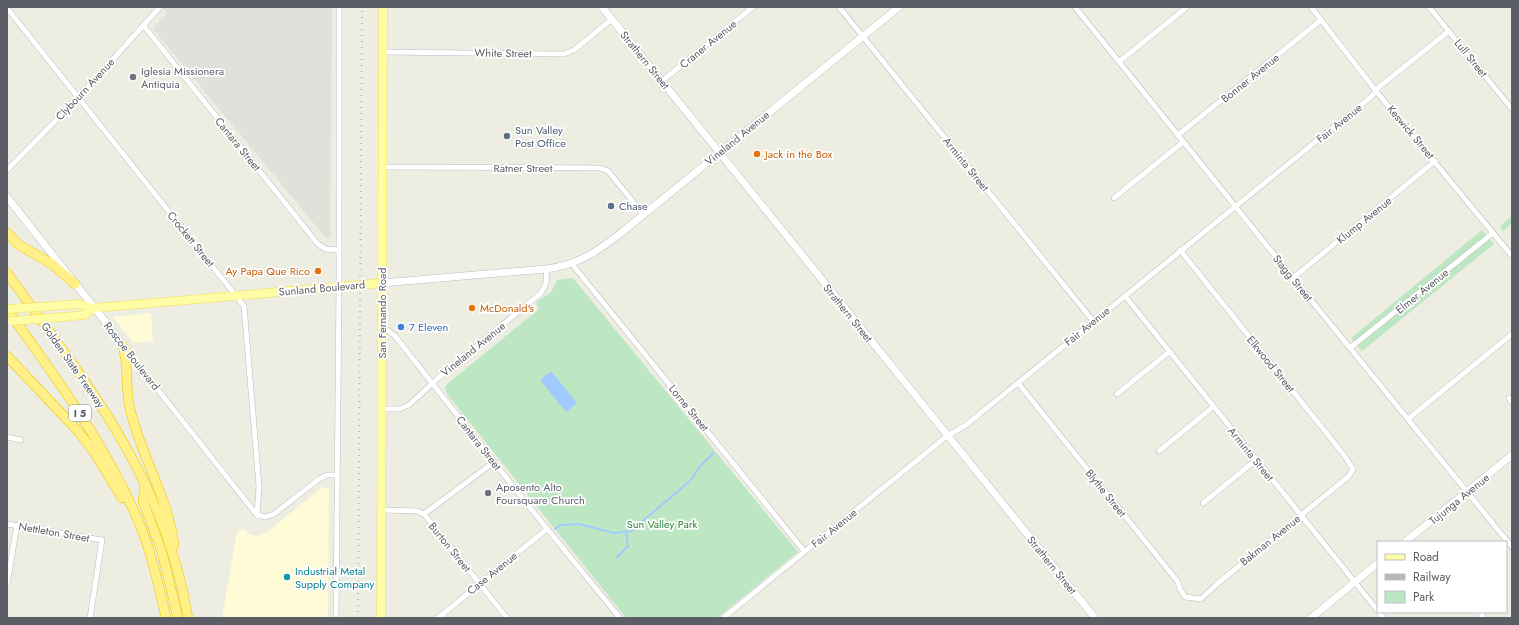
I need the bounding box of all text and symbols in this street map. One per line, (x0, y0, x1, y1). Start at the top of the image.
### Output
street label: Craner Avenue (676, 16, 740, 72)
street label: Strathern Street (616, 27, 674, 93)
street label: Lull Street (1451, 35, 1492, 81)
street label: White Street (474, 45, 532, 62)
street label: Bonner Avenue (1217, 49, 1283, 106)
street label: Clybourn Avenue (52, 54, 118, 124)
place label: Iglesia Missionera Antiquia (141, 63, 224, 92)
marker: Iglesia Missionera Antiquia (128, 72, 138, 82)
street label: Fair Avenue (1313, 99, 1366, 146)
street label: Keswick Street (1384, 102, 1439, 163)
street label: Vineland Avenue (701, 107, 773, 169)
street label: Cantara Street (211, 114, 265, 175)
place label: Sun Valley Post Office (515, 122, 566, 151)
marker: Sun Valley Post Office (502, 131, 512, 141)
street label: Arminta Street (939, 133, 993, 195)
place label: Jack in the Box (763, 146, 833, 162)
marker: Jack in the Box (752, 149, 762, 159)
street label: Ratner Street (494, 160, 553, 176)
street label: Klump Avenue (1333, 193, 1395, 247)
place label: Chase (619, 198, 648, 214)
marker: Chase (606, 201, 616, 211)
street label: Crockett Street (164, 208, 219, 271)
street label: Stagg Street (1269, 251, 1317, 305)
place label: Ay Papa Que Rico (226, 263, 310, 279)
street label: Elmer Avenue (1392, 264, 1452, 317)
marker: Ay Papa Que Rico (313, 266, 323, 276)
street label: San Fernando Road (374, 267, 390, 359)
street label: Sunland Boulevard (278, 276, 366, 300)
street label: Strathern Street (819, 280, 877, 346)
place label: McDonald's (480, 300, 535, 316)
street label: Fair Avenue (1061, 302, 1114, 349)
marker: McDonald's (467, 303, 477, 313)
street label: Roscoe Boulevard (100, 318, 164, 394)
street label: Vineland Avenue (437, 318, 509, 380)
street label: Golden State Freeway (37, 319, 109, 411)
place label: 7 Eleven (409, 319, 448, 335)
marker: 7 Eleven (396, 322, 406, 332)
street label: Elkwood Street (1243, 332, 1299, 396)
street label: Lorne Street (665, 381, 713, 435)
road number: I 5 (69, 405, 91, 421)
street label: Cantara Street (453, 412, 506, 474)
street label: Arminta Street (1224, 423, 1278, 485)
street label: Blythe Street (1082, 466, 1130, 521)
street label: Tujunga Avenue (1425, 469, 1493, 528)
place label: Aposento Alto Foursquare Church (496, 479, 585, 508)
marker: Aposento Alto Foursquare Church (483, 488, 493, 498)
street label: Fair Avenue (808, 504, 861, 551)
street label: Bakman Avenue (1236, 510, 1304, 569)
park label: Sun Valley Park (627, 516, 697, 532)
street label: Nettleton Street (17, 518, 91, 546)
street label: Burton Street (425, 519, 475, 575)
street label: Strathern Street (1023, 532, 1081, 598)
legend (1377, 541, 1507, 613)
street label: Case Avenue (463, 548, 521, 598)
text: Road (1413, 548, 1439, 566)
place label: Industrial Metal Supply Company (295, 563, 374, 592)
text: Railway (1413, 568, 1451, 586)
marker: Industrial Metal Supply Company (282, 572, 292, 582)
text: Park (1413, 588, 1435, 606)

